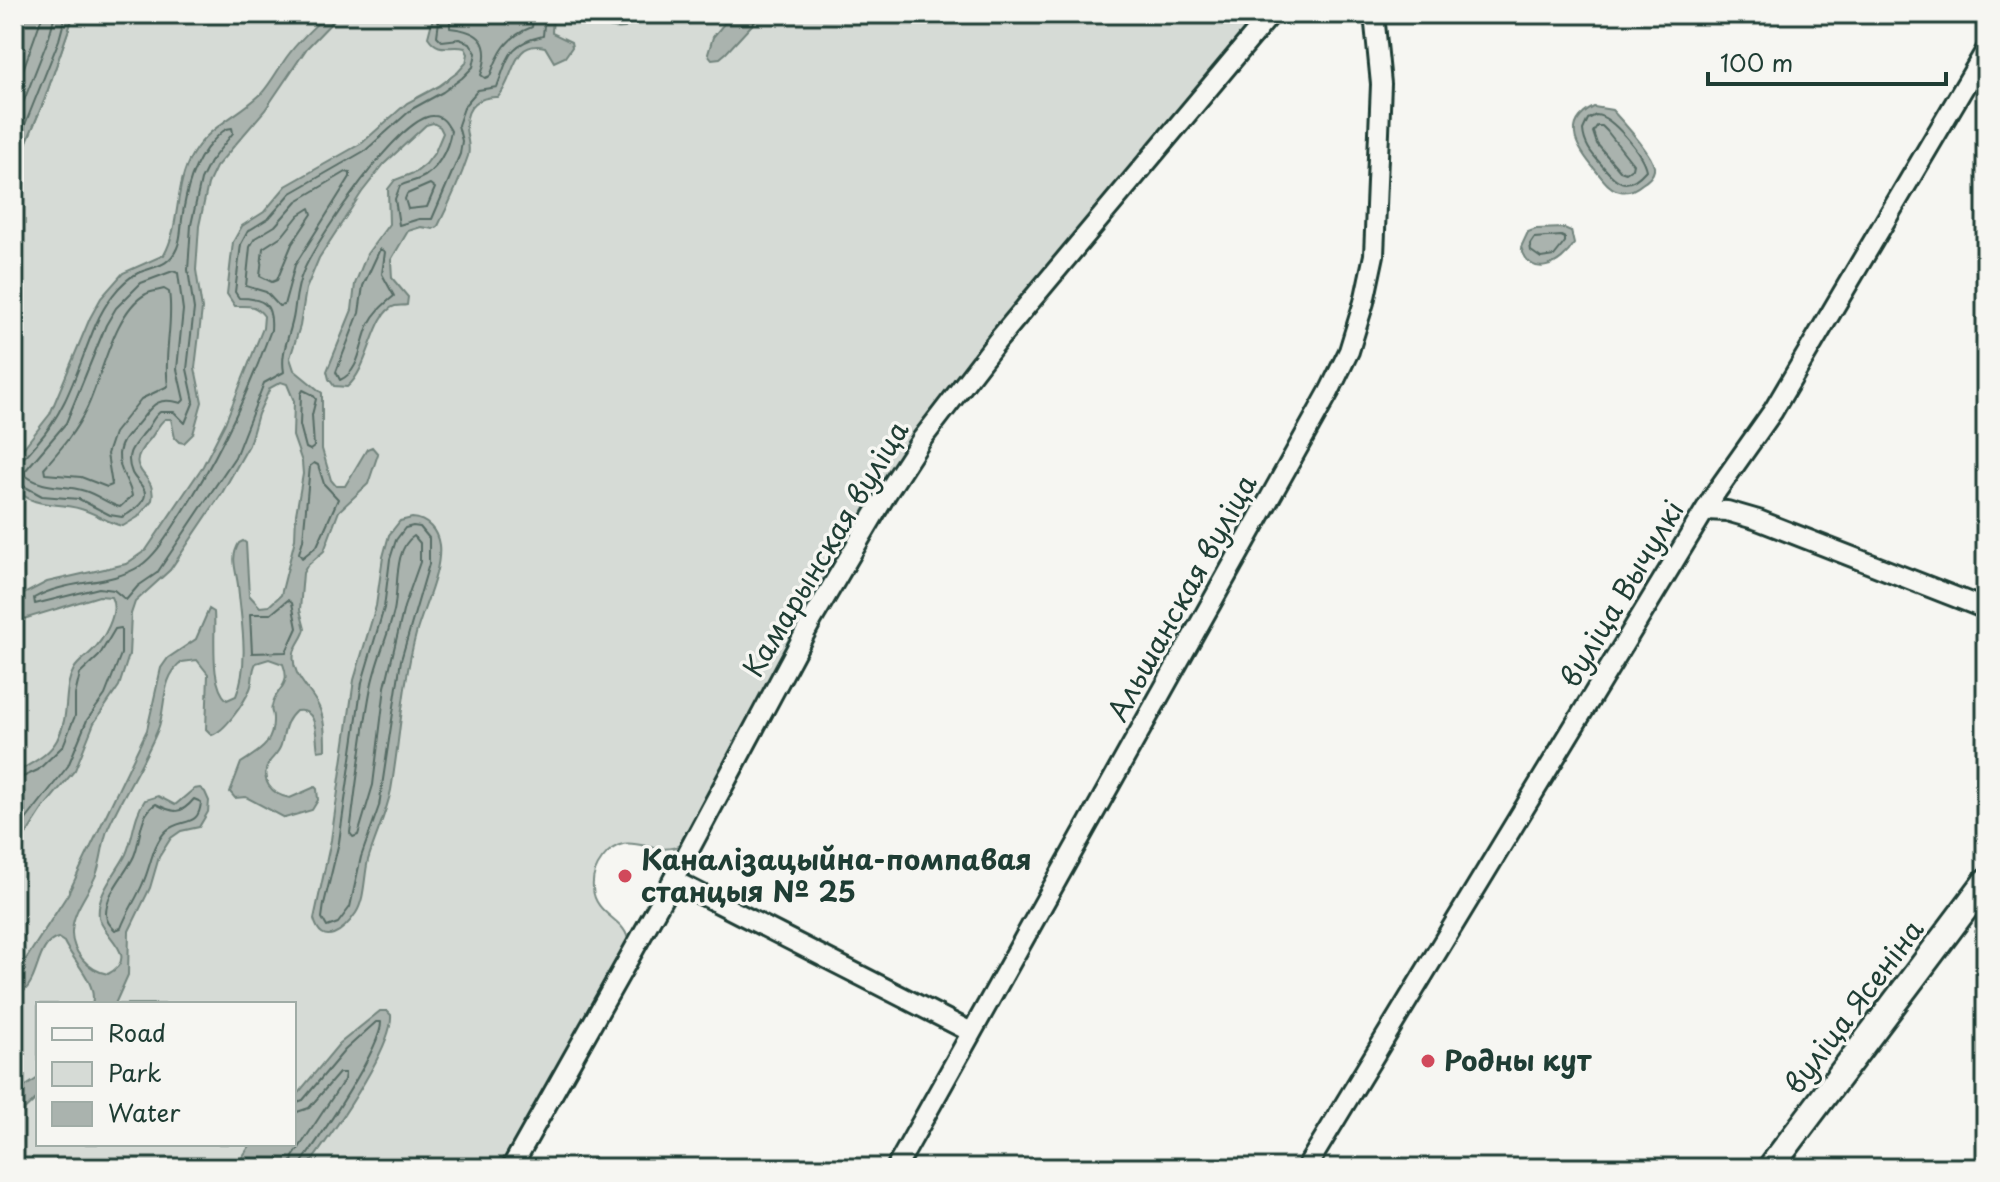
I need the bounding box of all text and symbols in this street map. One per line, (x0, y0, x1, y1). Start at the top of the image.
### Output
scale bar (1708, 36, 1946, 86)
text: 100 m (1720, 44, 1793, 80)
street label: Камарынская вуліца (731, 411, 919, 685)
street label: Альшанская вуліца (1095, 465, 1267, 729)
street label: вуліца Вычулкі (1548, 492, 1694, 695)
place label: Каналізацыйна-помпавая станцыя № 25 (641, 837, 1032, 912)
marker: Каналізацыйна-помпавая станцыя № 25 (616, 867, 634, 885)
street label: вуліца Ясеніна (1773, 909, 1933, 1103)
legend (36, 1002, 296, 1146)
text: Road (108, 1014, 166, 1050)
place label: Родны кут (1444, 1038, 1593, 1081)
marker: Родны кут (1419, 1052, 1437, 1070)
text: Park (108, 1054, 162, 1090)
text: Water (108, 1094, 181, 1130)

